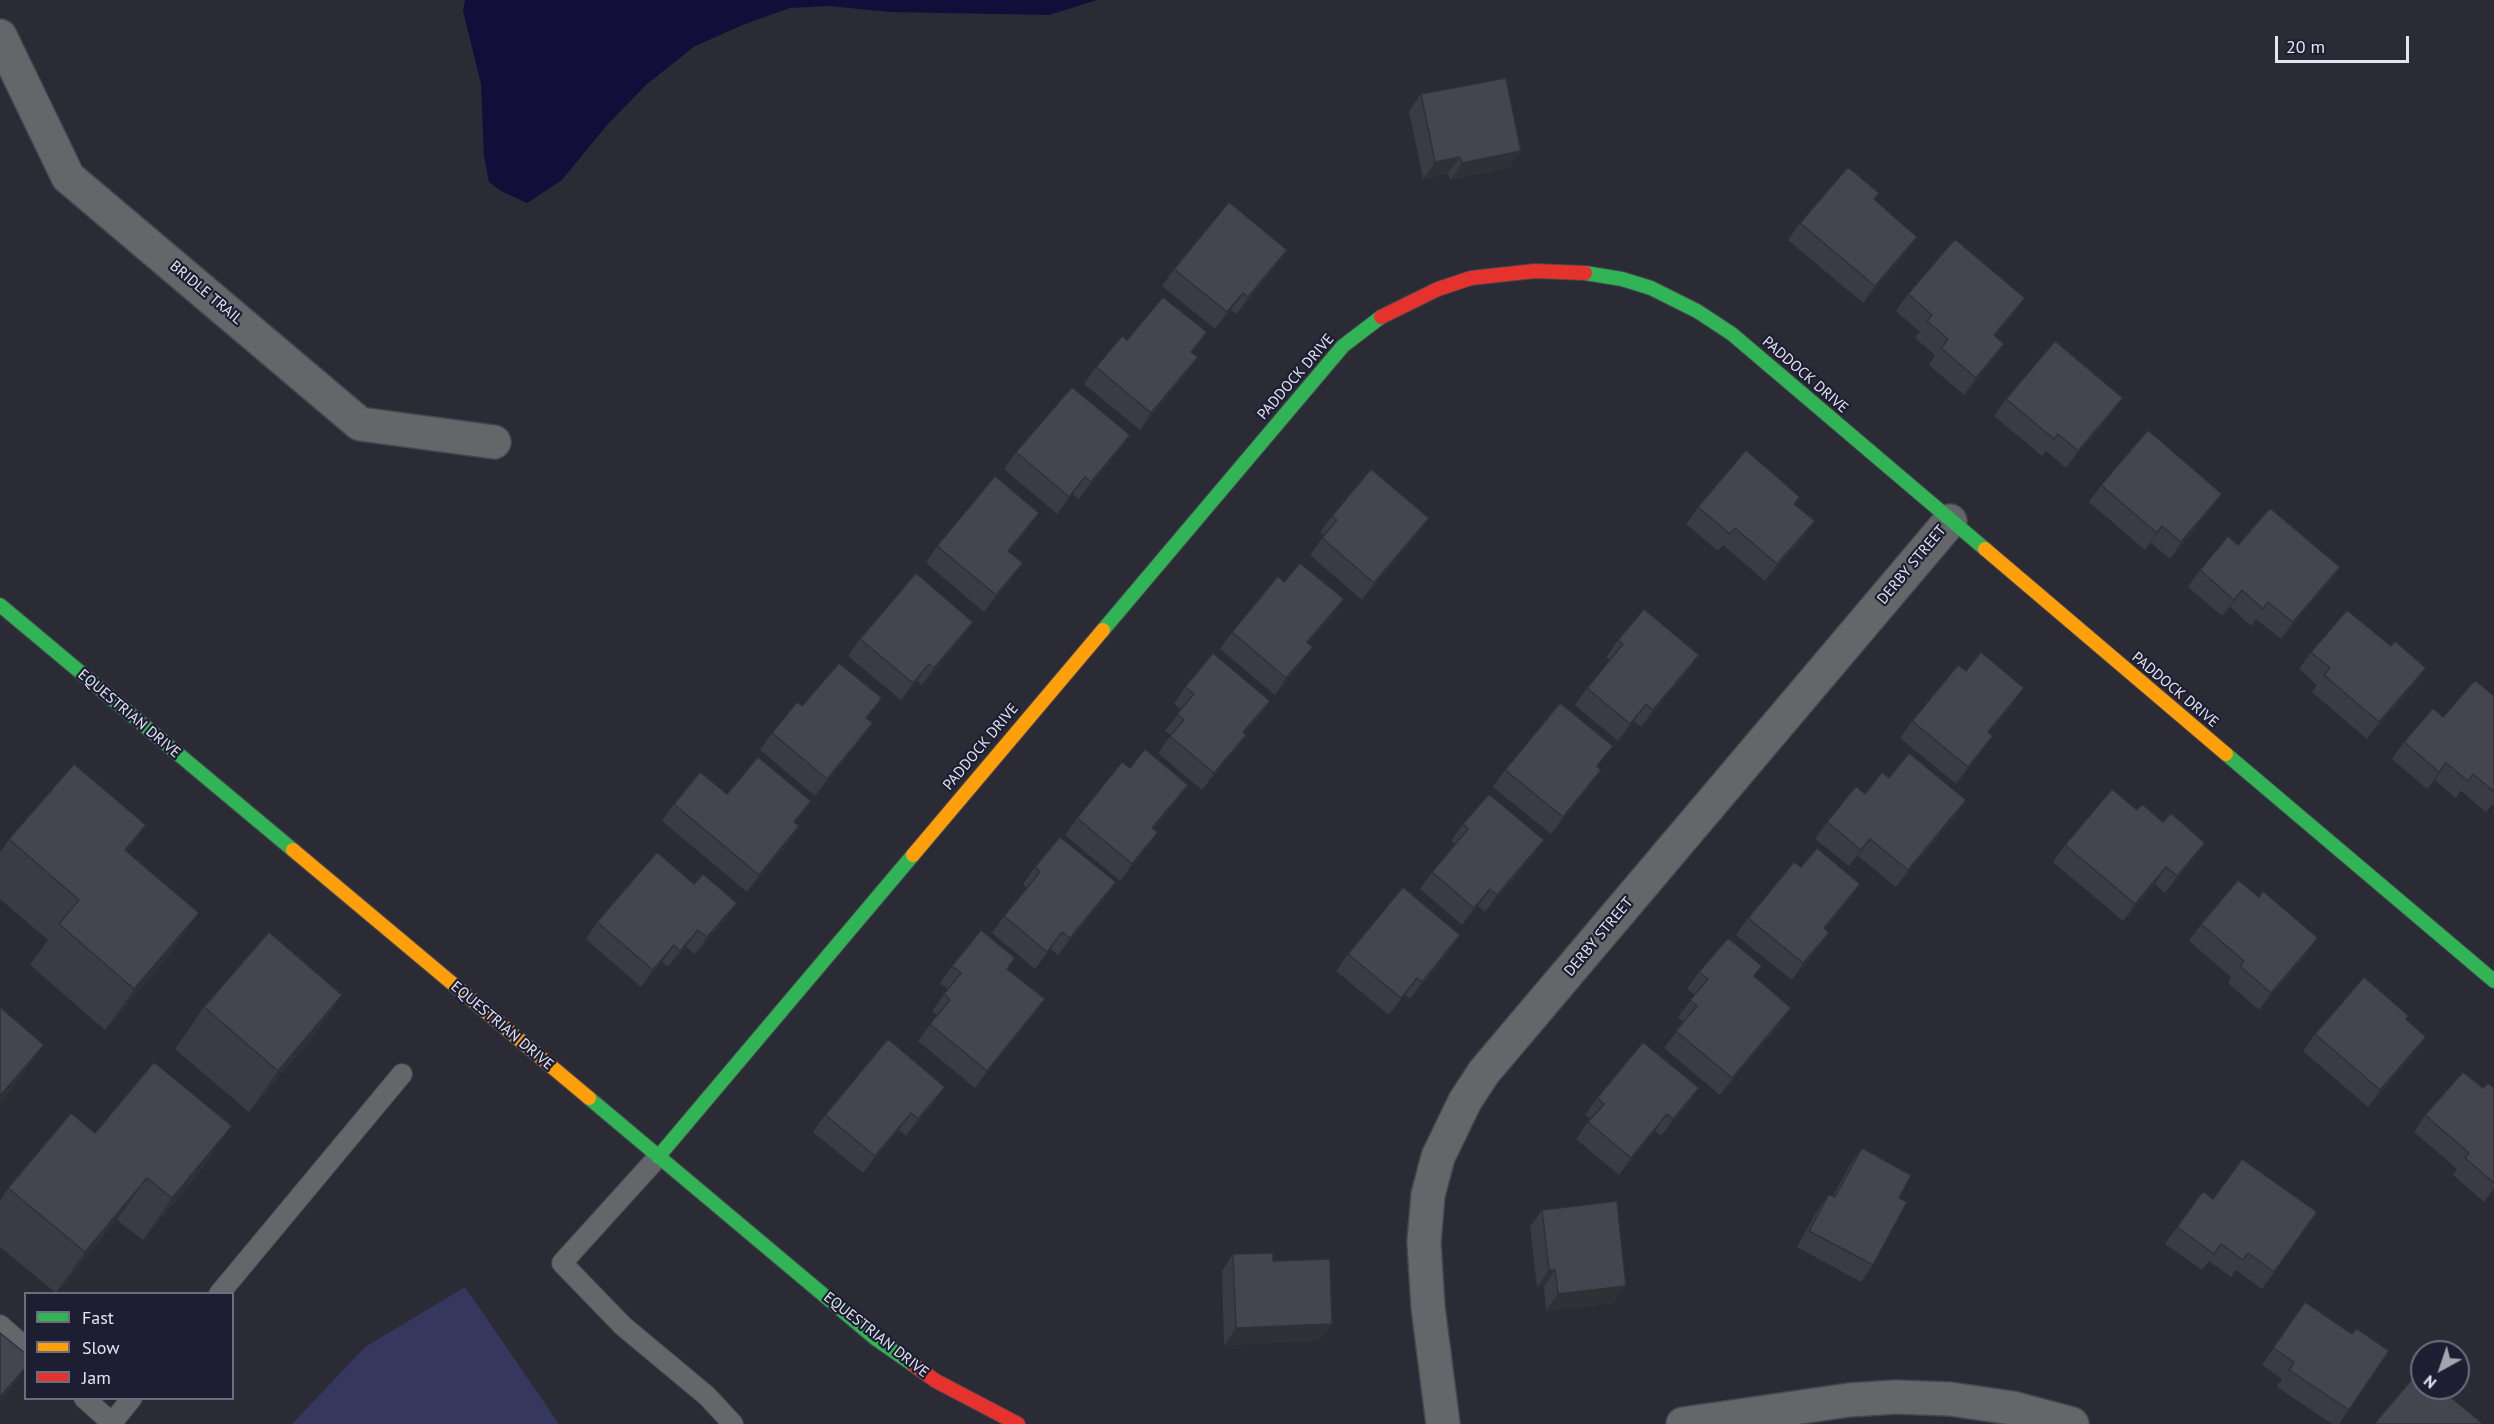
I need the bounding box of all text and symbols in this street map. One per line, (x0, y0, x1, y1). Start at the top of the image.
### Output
scale bar (2278, 24, 2412, 62)
text: 20 m (2286, 35, 2325, 58)
street label: BRIDLE TRAIL (166, 257, 246, 329)
street label: PADDOCK DRIVE (1254, 331, 1338, 423)
street label: PADDOCK DRIVE (1759, 333, 1851, 417)
street label: DERBY STREET (1874, 522, 1950, 608)
street label: PADDOCK DRIVE (2128, 649, 2222, 731)
street label: EQUESTRIAN DRIVE (74, 666, 184, 762)
street label: PADDOCK DRIVE (940, 700, 1022, 794)
street label: DERBY STREET (1561, 894, 1637, 980)
street label: EQUESTRIAN DRIVE (447, 978, 557, 1074)
street label: EQUESTRIAN DRIVE (820, 1288, 932, 1382)
legend (24, 1292, 234, 1400)
text: Fast (82, 1306, 114, 1329)
text: Slow (82, 1336, 120, 1359)
north arrow (2410, 1340, 2470, 1400)
text: Jam (82, 1366, 111, 1389)
text: N (2419, 1371, 2440, 1393)

